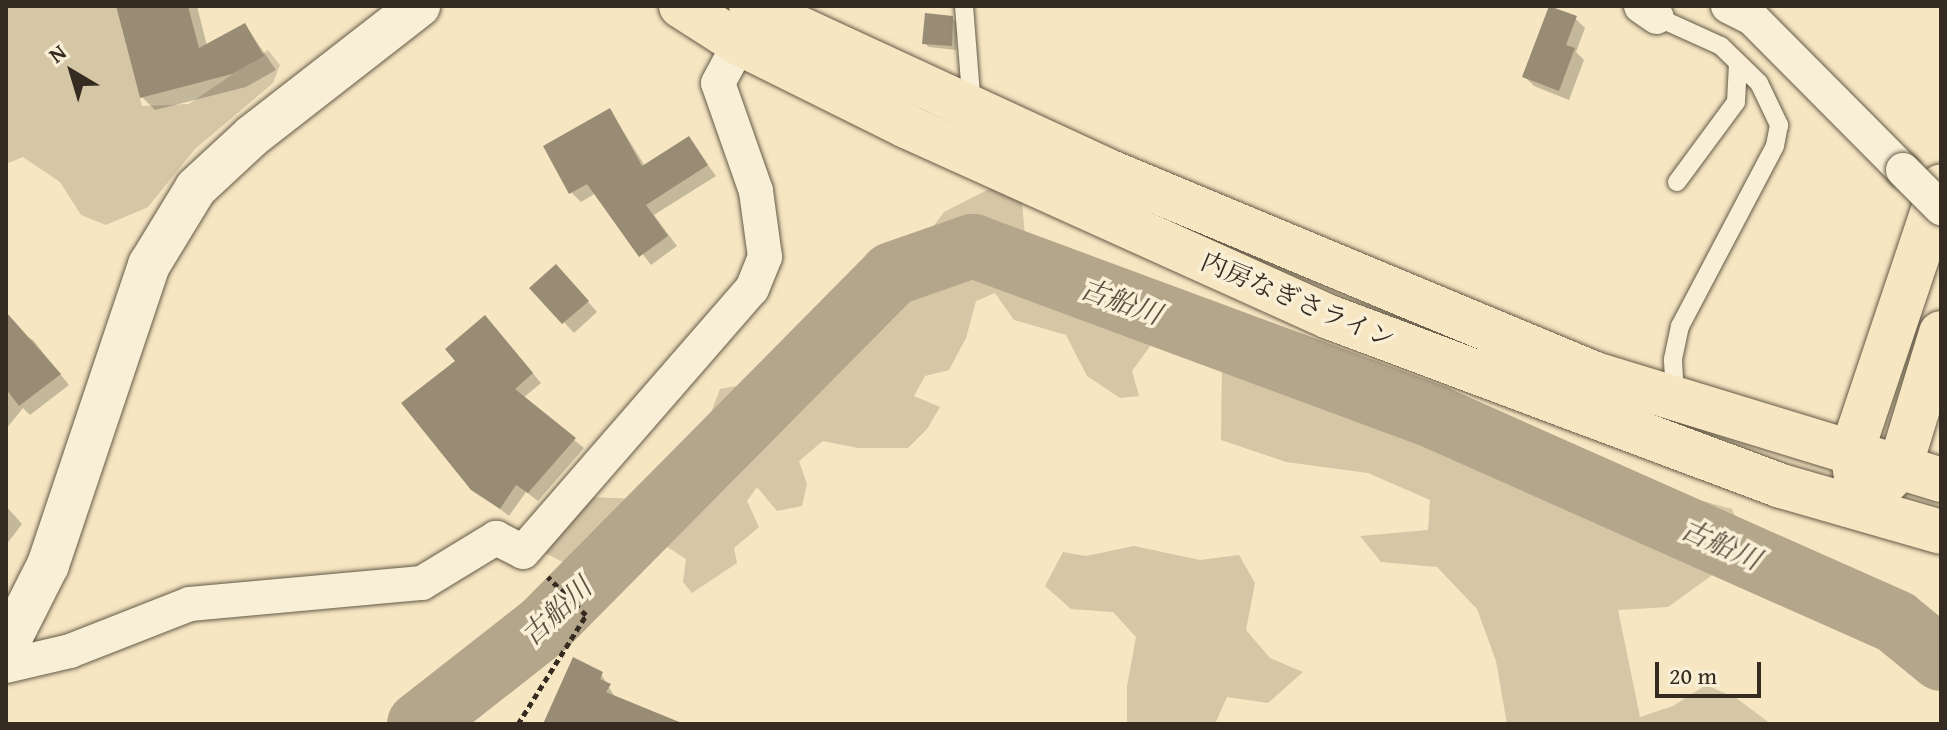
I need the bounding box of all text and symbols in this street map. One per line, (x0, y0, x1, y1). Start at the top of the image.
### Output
north arrow (32, 32, 112, 112)
text: N (42, 36, 73, 70)
street label: 内房なぎさライン (1196, 245, 1400, 355)
water label: 古船川 (1076, 271, 1166, 331)
water label: 古船川 (1676, 512, 1766, 576)
water label: 古船川 (514, 570, 598, 652)
scale bar (1659, 646, 1765, 696)
text: 20 m (1669, 658, 1717, 693)

